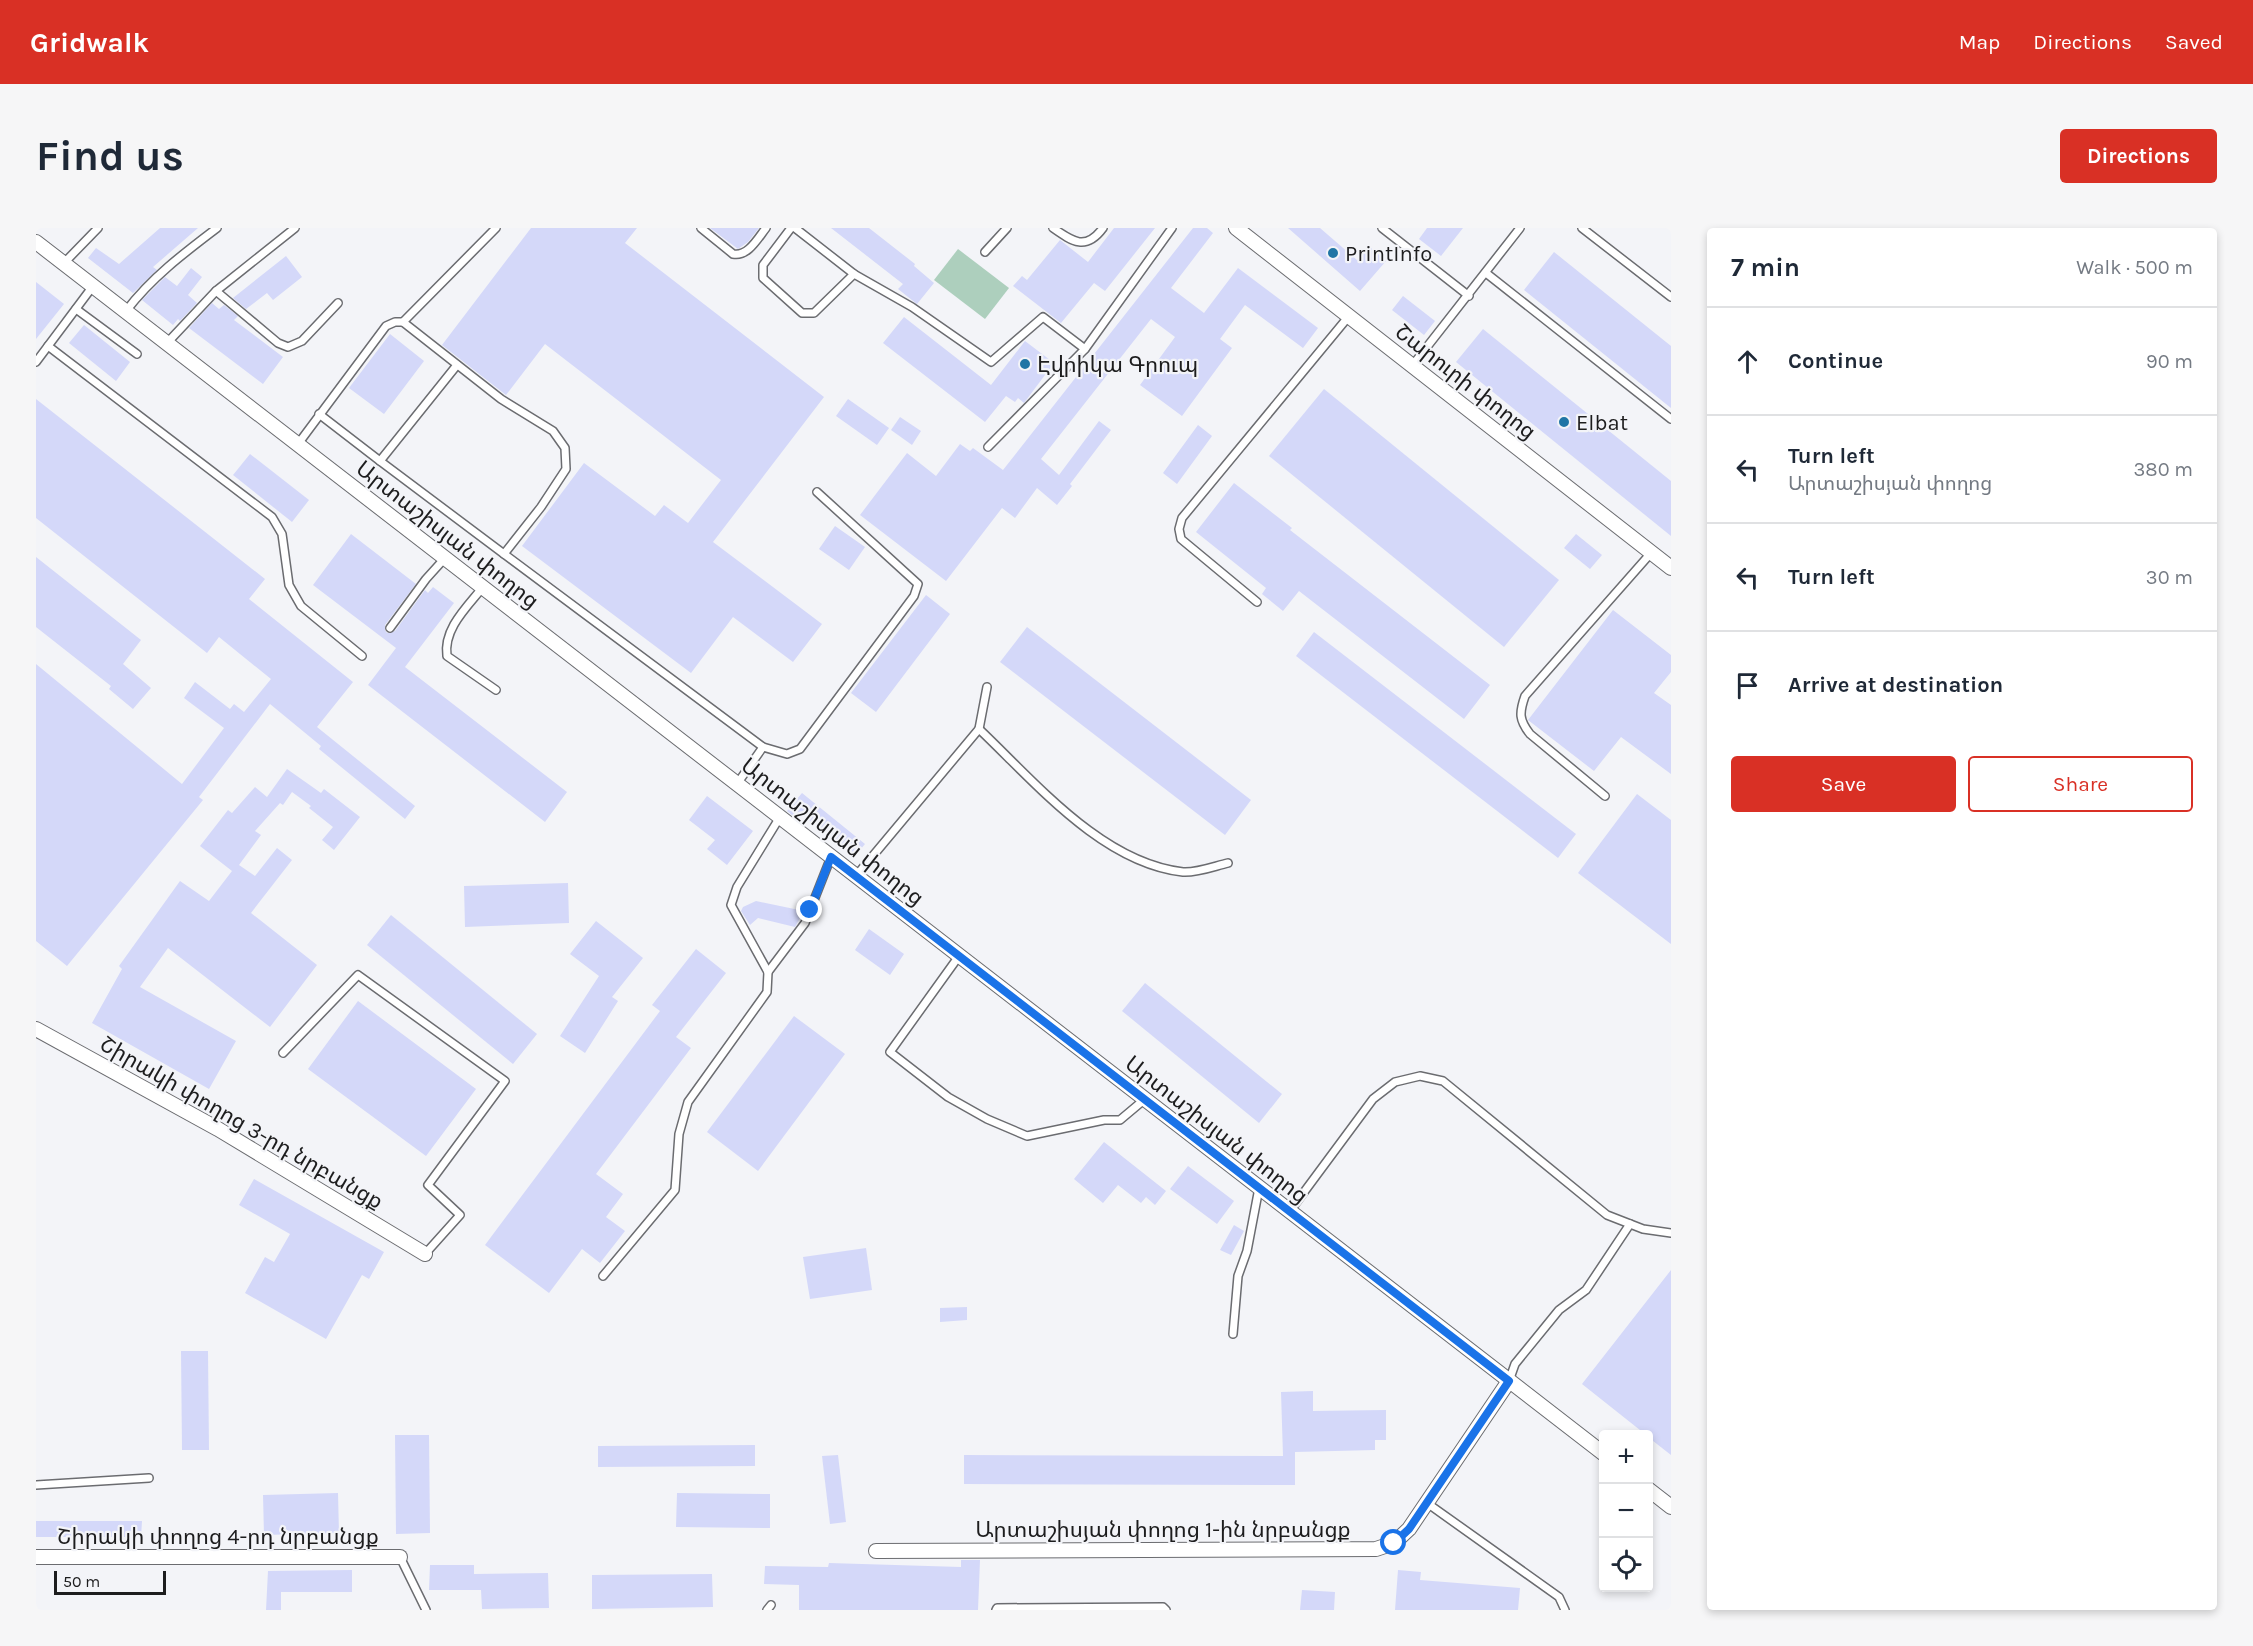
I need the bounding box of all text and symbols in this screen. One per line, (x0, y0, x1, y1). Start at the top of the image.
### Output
text: Gridwalk (30, 26, 149, 59)
text: Map (1959, 30, 2000, 54)
text: Directions (2033, 30, 2132, 54)
text: Saved (2165, 30, 2223, 54)
button: Directions (2060, 129, 2217, 183)
text: Find us (36, 131, 184, 181)
place label: PrintInfo (1345, 241, 1432, 267)
marker: PrintInfo (1326, 246, 1340, 260)
text: 7 min (1731, 252, 1800, 283)
text: Walk · 500 m (2076, 256, 2193, 279)
street label: Շարուրի փողոց (1390, 319, 1541, 445)
icon: ahead (1731, 345, 1764, 378)
text: Continue (1788, 348, 1883, 374)
text: 90 m (2146, 350, 2193, 373)
place label: Էվրիկա Գրուպ (1037, 352, 1198, 378)
marker: Էվրիկա Գրուպ (1018, 357, 1032, 371)
place label: Elbat (1576, 410, 1628, 436)
marker: Elbat (1557, 415, 1571, 429)
text: Turn left (1788, 443, 1875, 469)
icon: left (1731, 453, 1764, 486)
street label: Արտաշիսյան փողոց (351, 455, 544, 614)
text: 380 m (2134, 458, 2193, 481)
text: Արտաշիսյան փողոց (1788, 472, 1992, 495)
icon: left (1731, 561, 1764, 594)
text: Turn left (1788, 564, 1875, 590)
text: 30 m (2146, 566, 2193, 589)
icon: arrive (1731, 669, 1764, 702)
text: Arrive at destination (1788, 672, 2003, 698)
street label: Արտաշիսյան փողոց (736, 752, 929, 911)
button: Save (1731, 756, 1956, 812)
button: Share (1968, 756, 2193, 812)
route end (796, 896, 822, 922)
street label: Շիրակի փողոց 3-րդ նրբանցք (95, 1031, 388, 1215)
street label: Արտաշիսյան փողոց (1120, 1050, 1313, 1209)
map controls (1599, 1430, 1653, 1592)
button: + (1599, 1430, 1653, 1484)
button: − (1599, 1484, 1653, 1538)
street label: Արտաշիսյան փողոց 1-ին նրբանցք (975, 1517, 1351, 1543)
street label: Շիրակի փողոց 4-րդ նրբանցք (57, 1524, 379, 1550)
route start (1380, 1529, 1406, 1555)
button: locate (1599, 1538, 1653, 1592)
scale bar (54, 1568, 166, 1596)
text: 50 m (63, 1572, 100, 1591)

